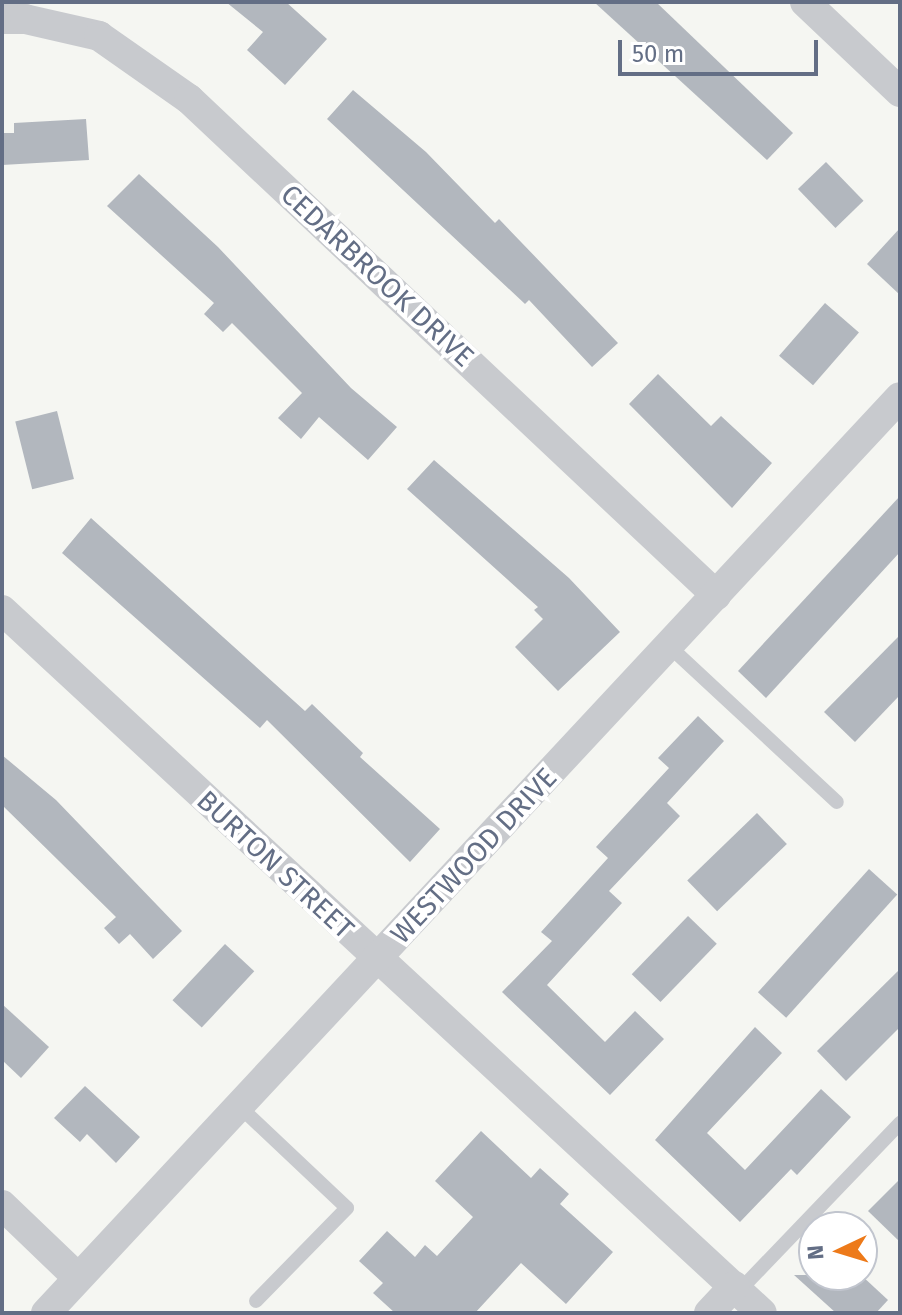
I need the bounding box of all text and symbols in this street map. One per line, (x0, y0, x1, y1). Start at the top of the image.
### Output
scale bar (622, 24, 822, 74)
text: 50 m (632, 40, 684, 68)
street label: CEDARBROOK DRIVE (274, 178, 480, 374)
street label: WESTWOOD DRIVE (384, 761, 564, 951)
street label: BURTON STREET (190, 784, 360, 946)
north arrow (798, 1211, 878, 1291)
text: N (802, 1244, 830, 1261)

